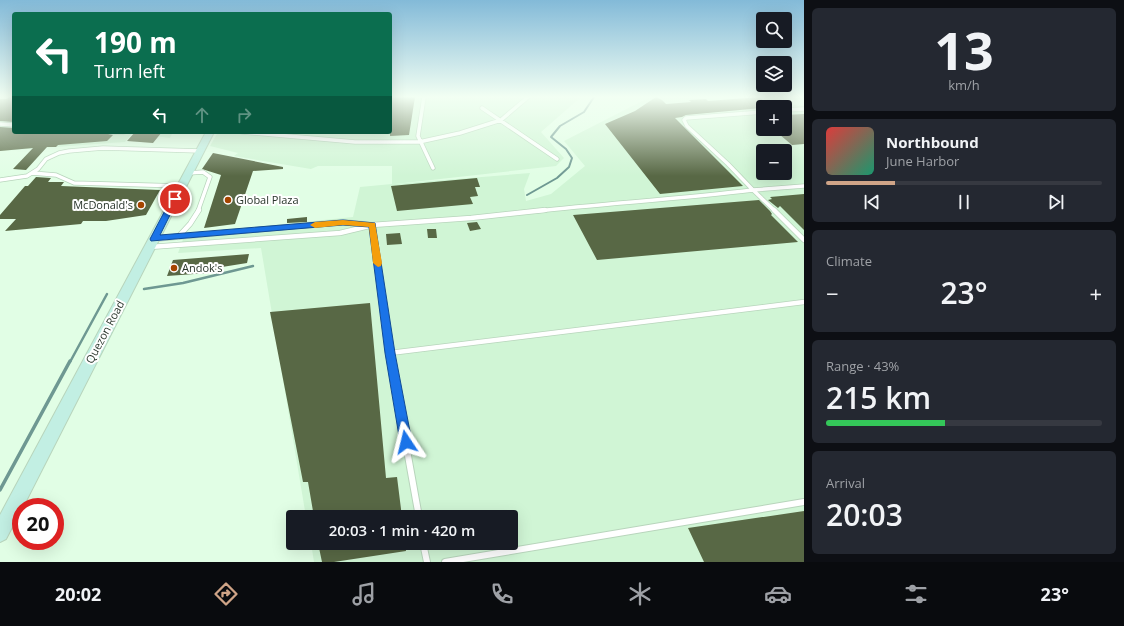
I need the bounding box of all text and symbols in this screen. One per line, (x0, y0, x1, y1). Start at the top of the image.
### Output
map controls (756, 12, 792, 180)
button: search (756, 12, 792, 48)
text: 13 (934, 14, 994, 85)
text: 190 m (94, 23, 177, 61)
icon: left (28, 28, 80, 80)
button: layers (756, 56, 792, 92)
text: Turn left (94, 59, 165, 83)
text: km/h (948, 76, 980, 94)
button: + (756, 100, 792, 136)
icon: left (149, 104, 171, 126)
icon: ahead (191, 104, 213, 126)
icon: right (233, 104, 255, 126)
text: Northbound (886, 132, 979, 152)
button: − (756, 144, 792, 180)
text: June Harbor (886, 152, 959, 170)
pin (158, 182, 192, 216)
icon: arrive (164, 188, 186, 210)
icon: previous (861, 191, 883, 213)
icon: pause (953, 191, 975, 213)
icon: next (1045, 191, 1067, 213)
place label: Global Plaza (236, 192, 299, 207)
marker: Global Plaza (223, 195, 233, 205)
place label: McDonald's (73, 197, 133, 212)
marker: McDonald's (136, 200, 146, 210)
text: Climate (826, 252, 872, 270)
place label: Andok's (182, 260, 222, 275)
marker: Andok's (169, 263, 179, 273)
text: 23° (940, 272, 988, 313)
text: − (826, 278, 839, 308)
text: + (1089, 278, 1102, 308)
street label: Quezon Road (82, 298, 127, 366)
text: Range · 43% (826, 357, 899, 375)
text: 215 km (826, 377, 931, 418)
position arrow (385, 421, 427, 463)
text: Arrival (826, 474, 865, 492)
text: 20:03 (826, 494, 903, 535)
speed limit sign: 20 (12, 498, 64, 550)
text: 20:03 · 1 min · 420 m (329, 520, 475, 540)
icon: directions (212, 580, 240, 608)
icon: music (350, 580, 378, 608)
icon: phone (488, 580, 516, 608)
icon: climate (626, 580, 654, 608)
icon: car (764, 580, 792, 608)
icon: filters (902, 580, 930, 608)
text: 20:02 (55, 582, 101, 606)
text: 23° (1041, 582, 1069, 606)

